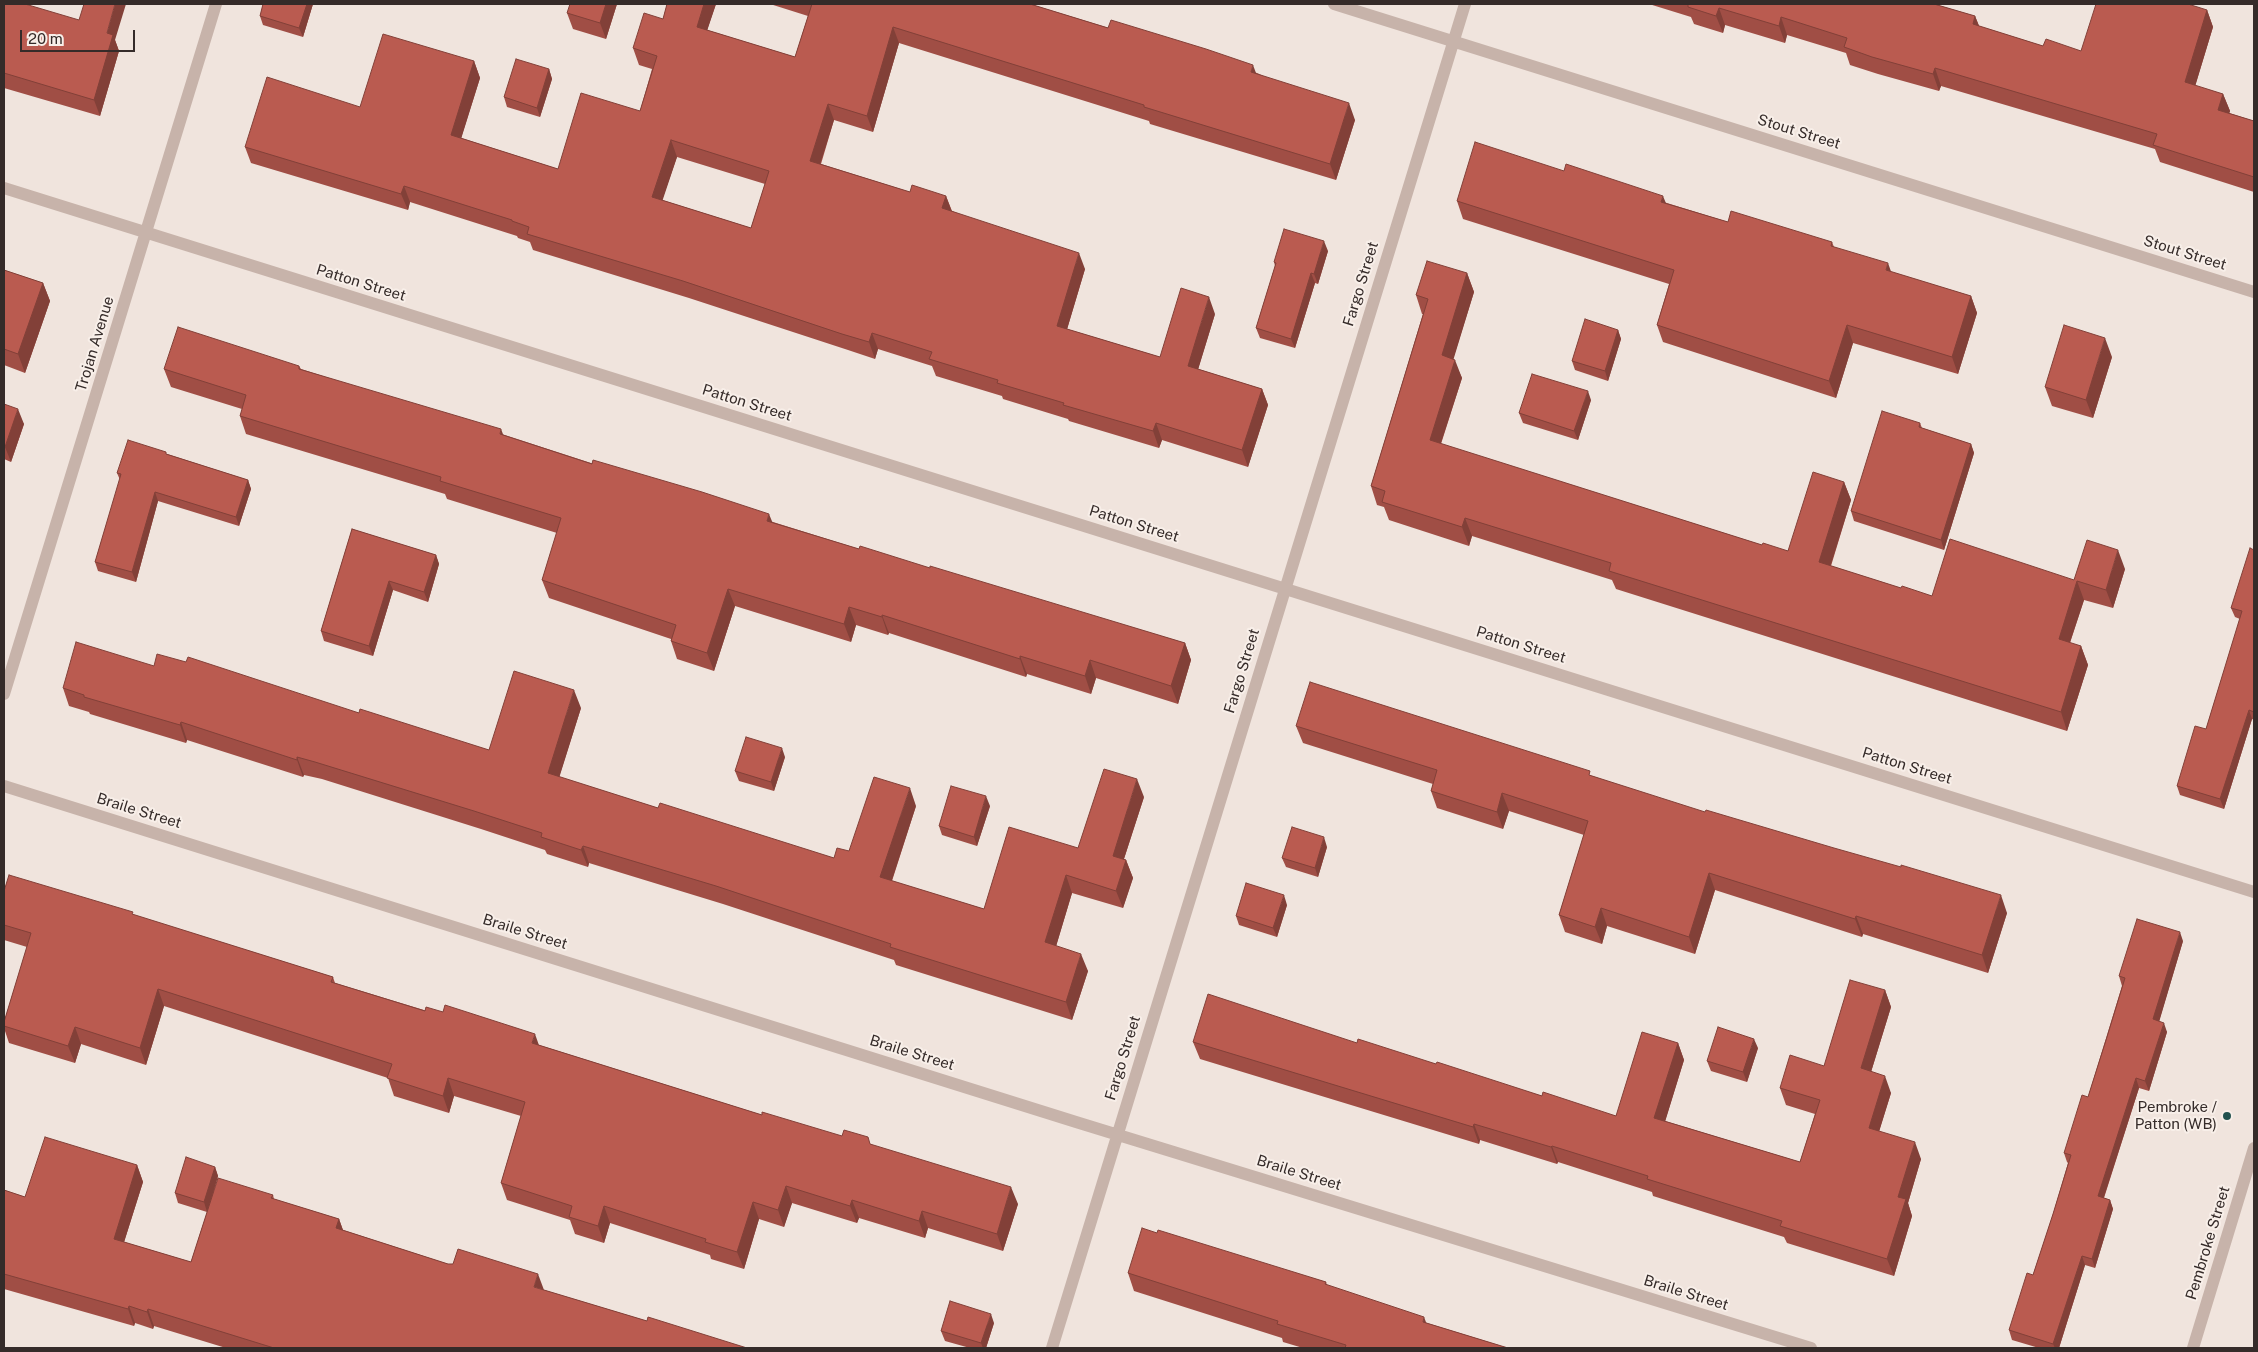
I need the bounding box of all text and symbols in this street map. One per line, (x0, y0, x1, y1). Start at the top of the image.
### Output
scale bar (22, 20, 138, 52)
text: 20 m (28, 30, 63, 47)
street label: Stout Street (1755, 111, 1843, 153)
street label: Stout Street (2141, 232, 2229, 274)
street label: Fargo Street (1340, 239, 1382, 329)
street label: Patton Street (314, 261, 408, 305)
street label: Trojan Avenue (72, 294, 118, 394)
street label: Patton Street (700, 381, 794, 425)
street label: Patton Street (1087, 502, 1181, 546)
street label: Patton Street (1474, 623, 1568, 667)
street label: Fargo Street (1221, 626, 1263, 716)
street label: Patton Street (1860, 744, 1954, 788)
street label: Braile Street (94, 790, 184, 832)
street label: Braile Street (480, 911, 570, 953)
street label: Fargo Street (1102, 1013, 1144, 1103)
street label: Braile Street (867, 1032, 957, 1074)
place label: Pembroke / Patton (WB) (2135, 1098, 2217, 1133)
marker: Pembroke / Patton (WB) (2221, 1110, 2233, 1122)
street label: Braile Street (1254, 1152, 1344, 1194)
street label: Pembroke Street (2182, 1184, 2234, 1302)
street label: Braile Street (1641, 1272, 1731, 1314)

